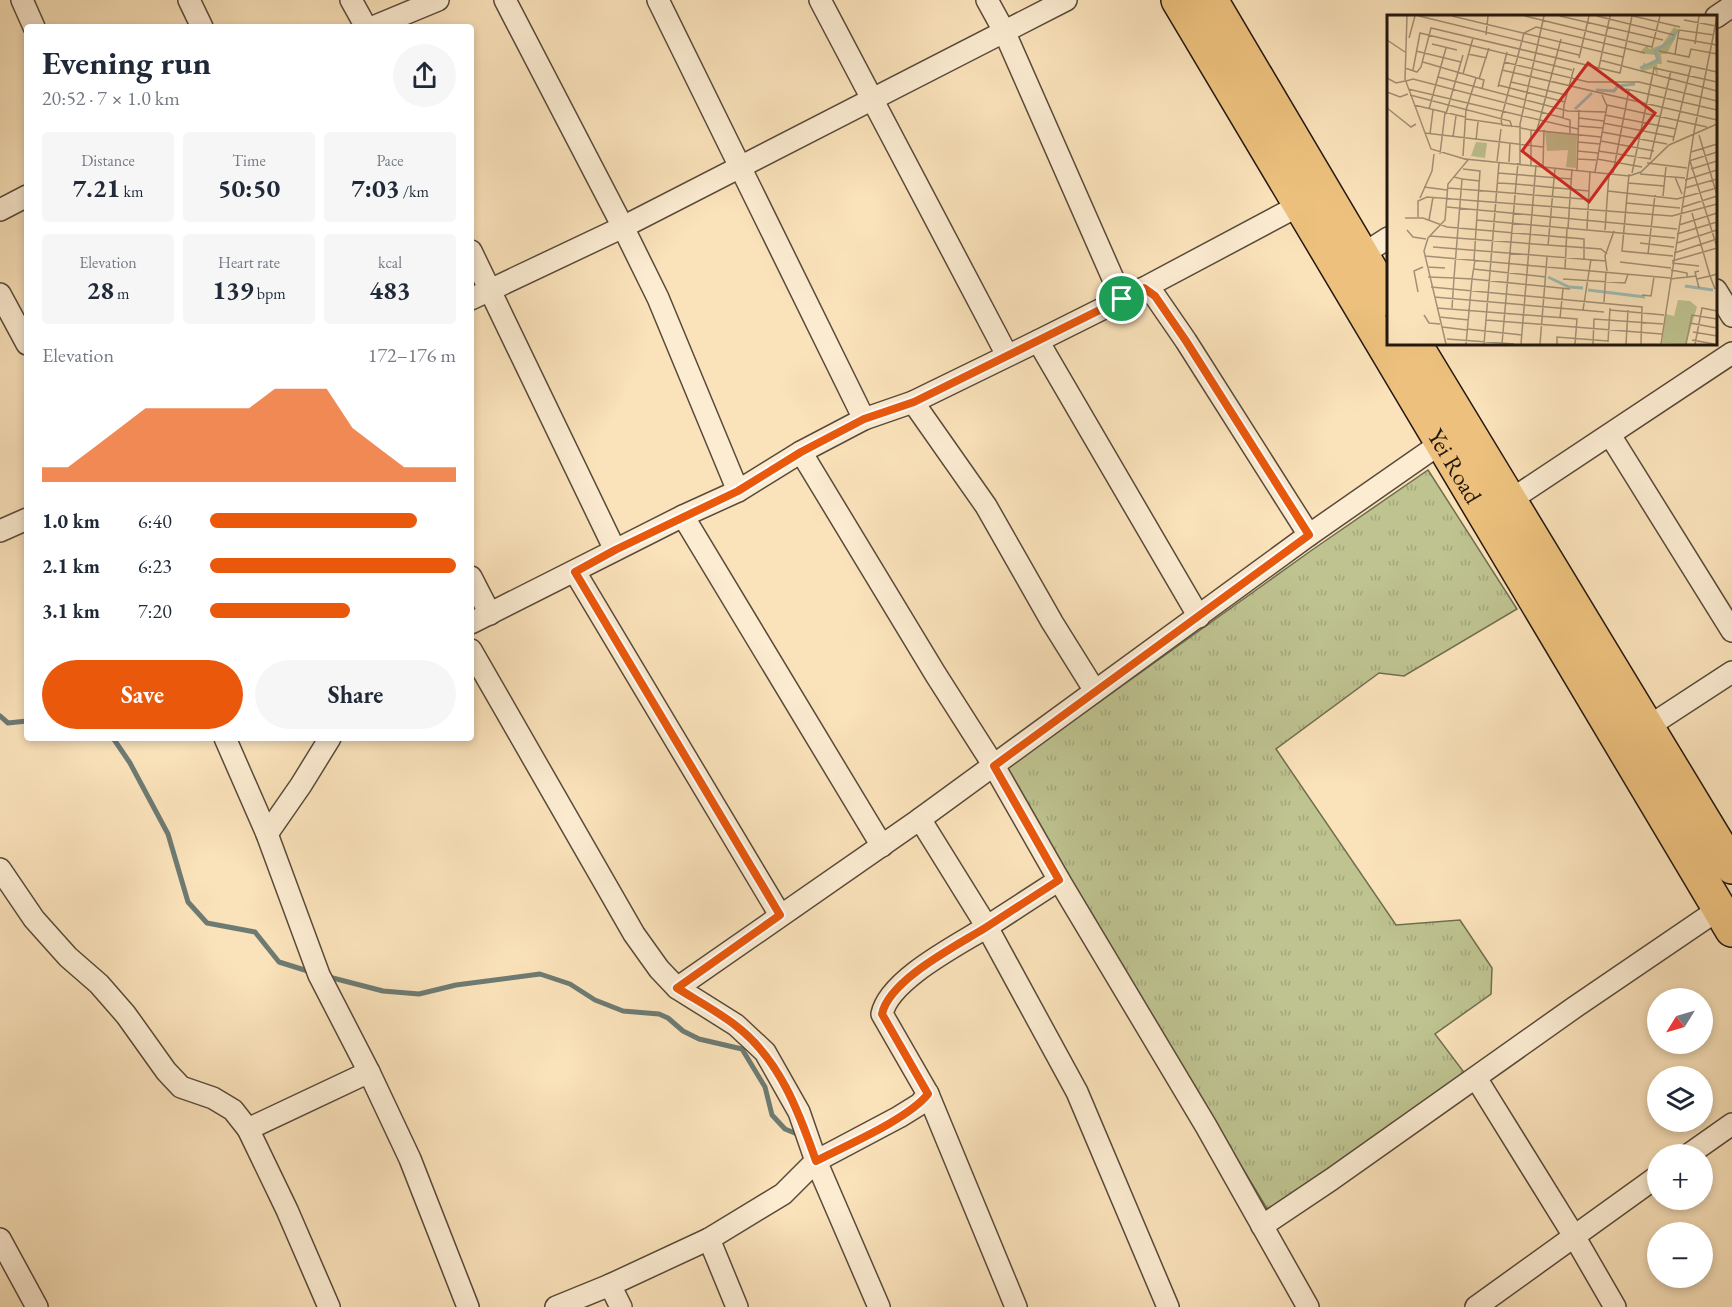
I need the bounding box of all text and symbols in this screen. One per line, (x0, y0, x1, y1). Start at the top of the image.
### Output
inset map (1387, 15, 1717, 345)
text: Evening run (42, 41, 211, 84)
button: share (393, 44, 456, 107)
text: 20:52 · 7 × 1.0 km (42, 85, 180, 111)
text: Distance (81, 150, 135, 171)
text: Time (232, 150, 266, 171)
text: Pace (377, 150, 403, 171)
text: 7.21 (73, 171, 120, 205)
text: 50:50 (218, 171, 280, 205)
text: 7:03 (351, 171, 400, 205)
text: km (120, 181, 143, 202)
text: /km (400, 181, 429, 202)
text: Elevation (79, 252, 137, 273)
text: Heart rate (218, 252, 280, 273)
text: kcal (378, 252, 402, 273)
text: 28 (86, 273, 114, 307)
text: 139 (212, 273, 254, 307)
text: 483 (369, 273, 411, 307)
pin (1096, 273, 1147, 324)
icon: arrive (1105, 282, 1138, 315)
text: m (114, 283, 130, 304)
text: bpm (254, 283, 286, 304)
text: Elevation (42, 342, 114, 368)
text: 172–176 m (368, 342, 456, 368)
street label: Yei Road (1421, 423, 1490, 509)
text: 1.0 km (42, 508, 100, 534)
text: 6:40 (138, 508, 172, 534)
text: 2.1 km (42, 553, 100, 579)
text: 6:23 (138, 553, 172, 579)
text: 3.1 km (42, 598, 100, 624)
text: 7:20 (138, 598, 172, 624)
button: Save (42, 660, 243, 729)
button: Share (255, 660, 456, 729)
north arrow (1647, 988, 1713, 1054)
map controls (1647, 988, 1713, 1288)
button: layers (1647, 1066, 1713, 1132)
button: + (1647, 1144, 1713, 1210)
button: − (1647, 1222, 1713, 1288)

